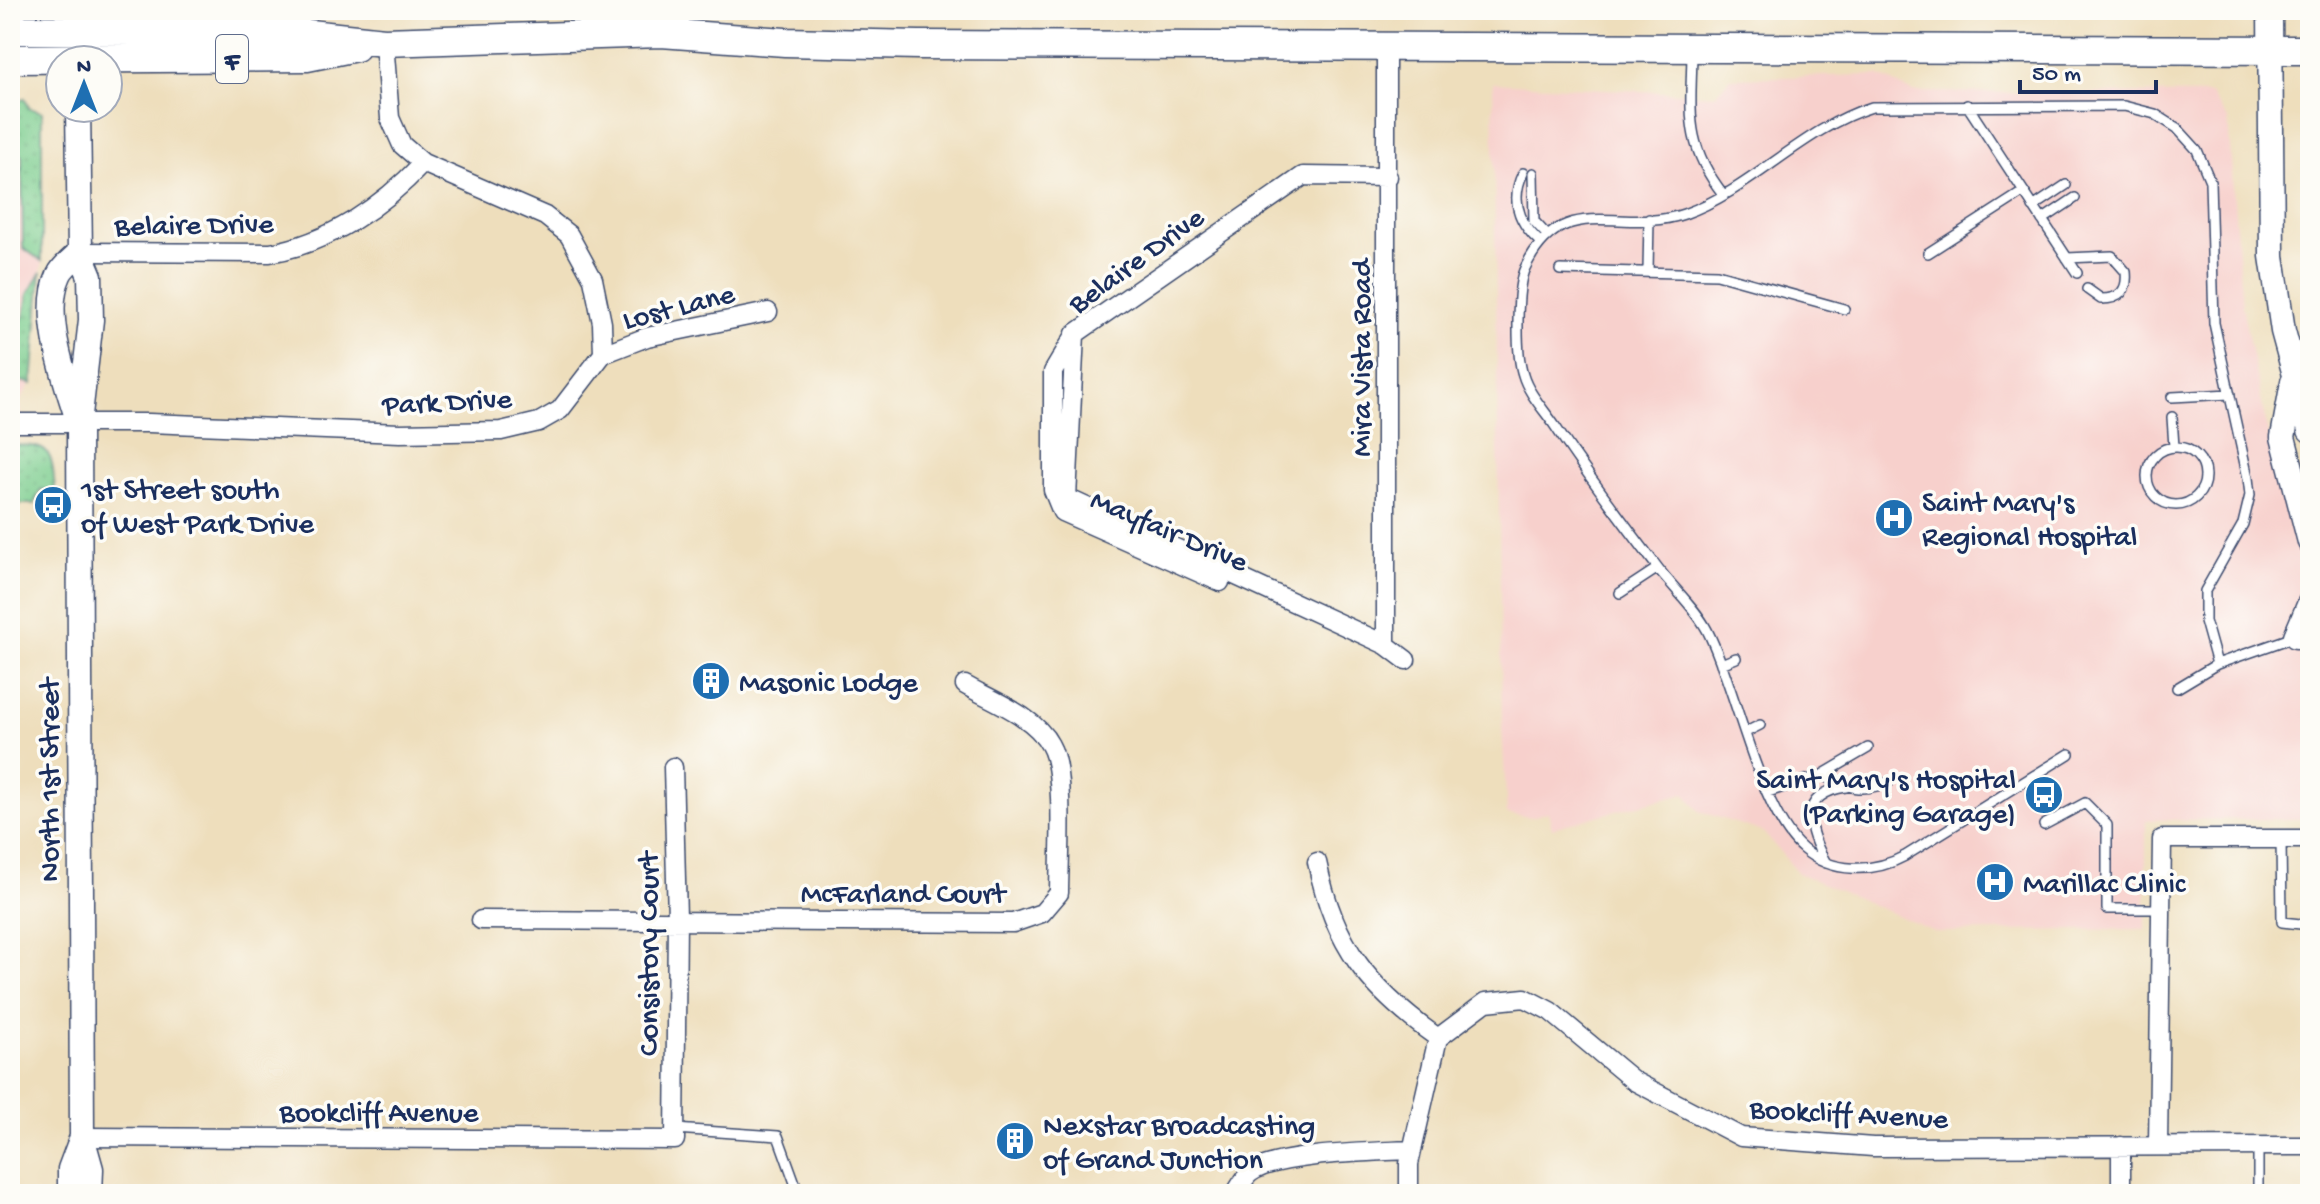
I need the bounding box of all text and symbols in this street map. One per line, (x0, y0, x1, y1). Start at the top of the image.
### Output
road number: F (216, 35, 248, 83)
north arrow (44, 44, 124, 124)
scale bar (2020, 44, 2156, 94)
text: N (77, 55, 91, 81)
text: 50 m (2032, 61, 2081, 90)
street label: Belaire Drive (1062, 201, 1213, 324)
street label: Belaire Drive (113, 209, 274, 246)
street label: Mira Vista Road (1347, 257, 1382, 457)
street label: Lost Lane (619, 278, 739, 340)
street label: Park Drive (381, 384, 513, 425)
place label: 1st Street south of West Park Drive (80, 475, 314, 544)
bus stop icon: 1st Street south of West Park Drive (32, 484, 74, 526)
street label: Mayfair Drive (1084, 484, 1253, 582)
place label: Saint Mary's Regional Hospital (1922, 488, 2137, 557)
hospital icon: Saint Mary's Regional Hospital (1873, 497, 1915, 539)
building icon: Masonic Lodge (690, 660, 732, 702)
place label: Masonic Lodge (739, 668, 918, 703)
street label: North 1st Street (35, 675, 70, 882)
place label: Saint Mary's Hospital (Parking Garage) (1756, 765, 2016, 834)
bus stop icon: Saint Mary's Hospital (Parking Garage) (2023, 774, 2065, 816)
street label: Consistory Court (634, 849, 669, 1056)
hospital icon: Marillac Clinic (1974, 861, 2016, 903)
place label: Marillac Clinic (2023, 869, 2187, 904)
street label: McFarland Court (801, 879, 1008, 914)
street label: Bookcliff Avenue (1748, 1094, 1949, 1139)
street label: Bookcliff Avenue (279, 1098, 479, 1133)
place label: Nexstar Broadcasting of Grand Junction (1043, 1111, 1315, 1180)
building icon: Nexstar Broadcasting of Grand Junction (994, 1120, 1036, 1162)

